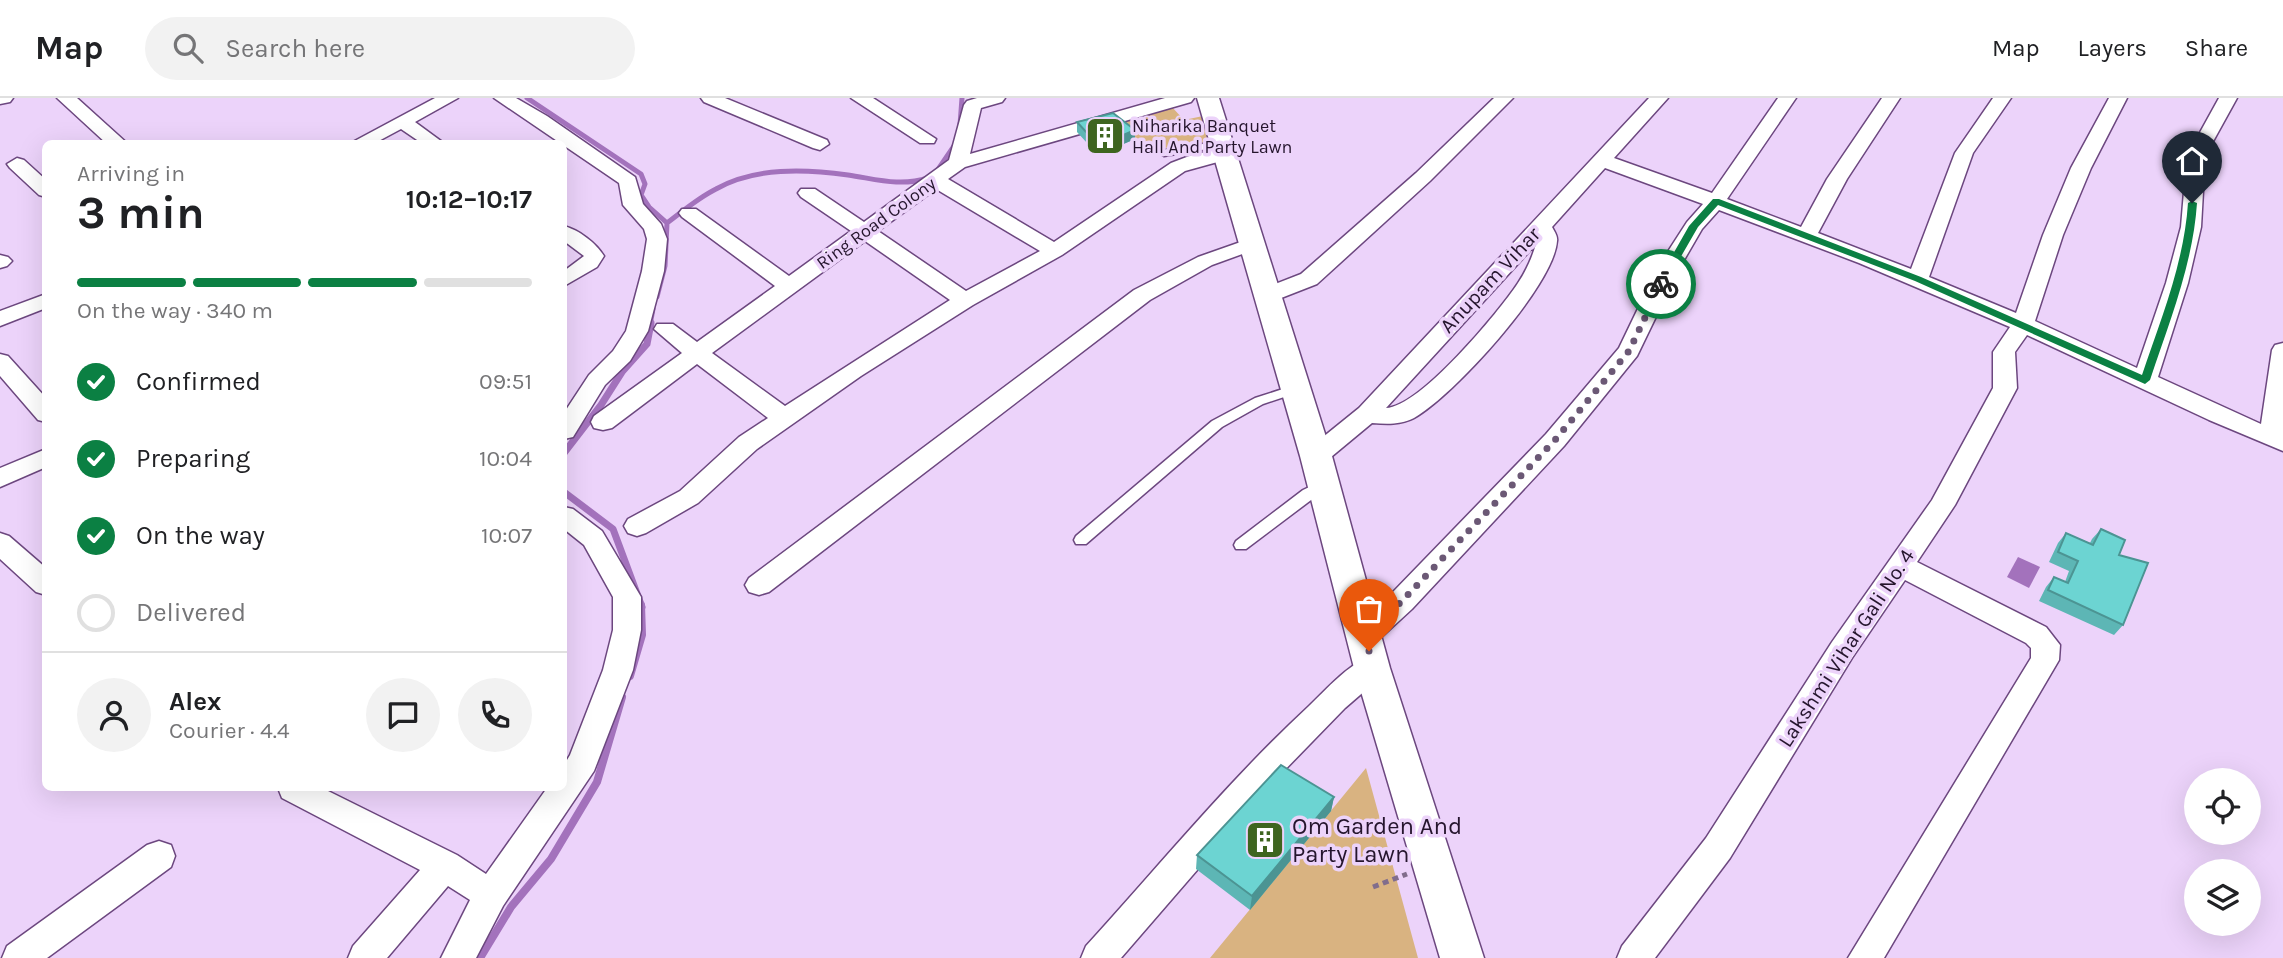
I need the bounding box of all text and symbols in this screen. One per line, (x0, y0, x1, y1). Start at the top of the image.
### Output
search box (145, 17, 635, 80)
text: Map (35, 29, 103, 67)
icon: search (169, 29, 207, 67)
text: Search here (225, 33, 365, 64)
text: Map (1992, 34, 2040, 62)
text: Layers (2078, 34, 2147, 62)
text: Share (2185, 34, 2248, 62)
building icon: Niharika Banquet Hall And Party Lawn (1084, 115, 1126, 157)
place label: Niharika Banquet Hall And Party Lawn (1132, 115, 1292, 158)
pin (2162, 131, 2222, 203)
icon: home (2173, 142, 2211, 180)
text: Arriving in (77, 160, 185, 187)
street label: Ring Road Colony (812, 172, 941, 274)
text: 10:12–10:17 (406, 184, 532, 215)
text: 3 min (77, 186, 205, 240)
street label: Anupam Vihar (1435, 222, 1545, 338)
courier (1626, 249, 1696, 319)
icon: bike (1642, 265, 1680, 303)
text: On the way · 340 m (77, 297, 273, 324)
icon: check (77, 363, 115, 401)
text: Confirmed (136, 366, 261, 397)
text: 09:51 (479, 368, 532, 395)
icon: check (77, 440, 115, 478)
text: Preparing (136, 443, 250, 474)
text: 10:04 (479, 445, 532, 472)
icon: check (77, 517, 115, 555)
text: On the way (136, 520, 265, 551)
text: 10:07 (481, 522, 532, 549)
street label: Lakshmi Vihar Gali No. 4 (1773, 544, 1919, 751)
pin (1339, 579, 1399, 651)
icon: bag (1350, 590, 1388, 628)
text: Delivered (136, 597, 246, 628)
button: person (77, 678, 151, 752)
button: chat (366, 678, 440, 752)
button: phone (458, 678, 532, 752)
text: Alex (169, 686, 221, 717)
text: Courier · 4.4 (169, 717, 290, 744)
map controls (2184, 768, 2261, 936)
button: locate (2184, 768, 2261, 845)
place label: Om Garden And Party Lawn (1292, 812, 1462, 868)
building icon: Om Garden And Party Lawn (1244, 819, 1286, 861)
button: layers (2184, 859, 2261, 936)

